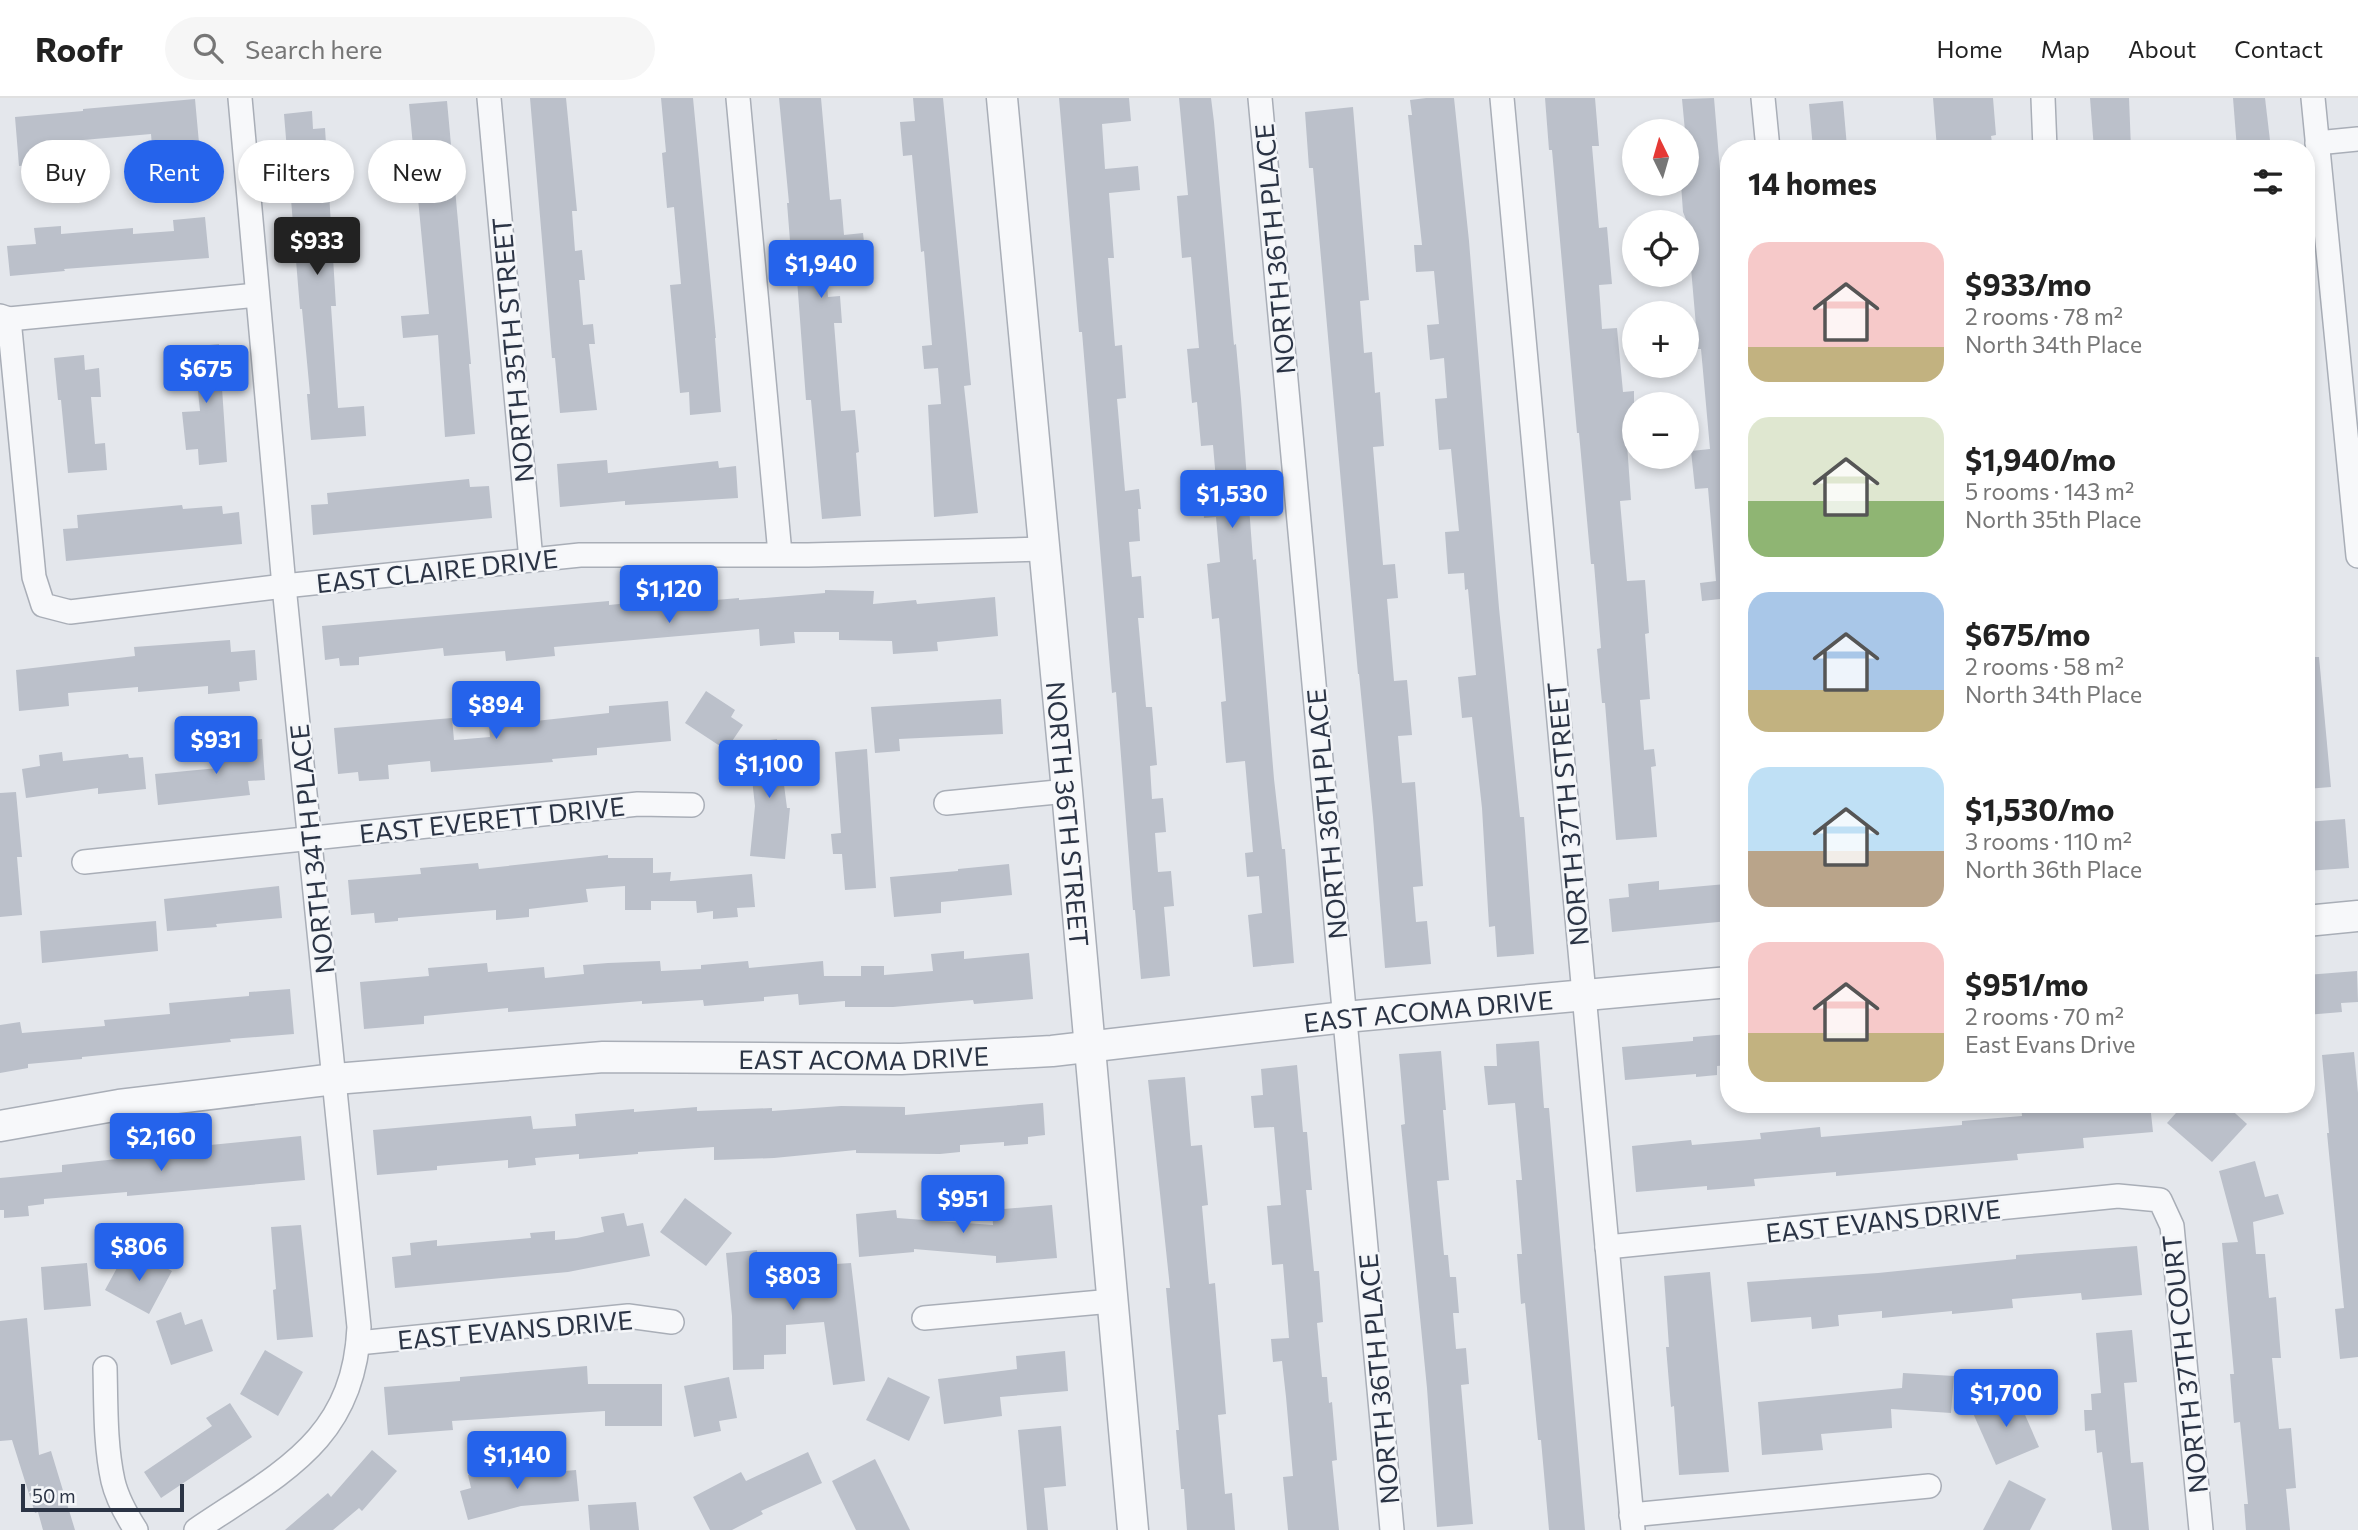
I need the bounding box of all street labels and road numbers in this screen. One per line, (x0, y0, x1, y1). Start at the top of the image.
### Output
street label: NORTH 36TH PLACE (1248, 122, 1300, 376)
street label: NORTH 35TH STREET (485, 216, 539, 484)
street label: EAST CLAIRE DRIVE (315, 542, 559, 598)
street label: NORTH 36TH STREET (1041, 680, 1096, 948)
street label: NORTH 37TH STREET (1540, 681, 1594, 947)
street label: NORTH 36TH PLACE (1300, 687, 1352, 941)
street label: NORTH 34TH PLACE (282, 723, 340, 975)
street label: EAST EVERETT DRIVE (358, 790, 626, 848)
street label: EAST ACOMA DRIVE (1302, 983, 1554, 1037)
street label: EAST ACOMA DRIVE (738, 1039, 990, 1075)
street label: EAST EVANS DRIVE (1764, 1192, 2002, 1248)
street label: NORTH 37TH COURT (2155, 1233, 2213, 1495)
street label: NORTH 36TH PLACE (1352, 1252, 1404, 1506)
street label: EAST EVANS DRIVE (396, 1303, 634, 1355)

